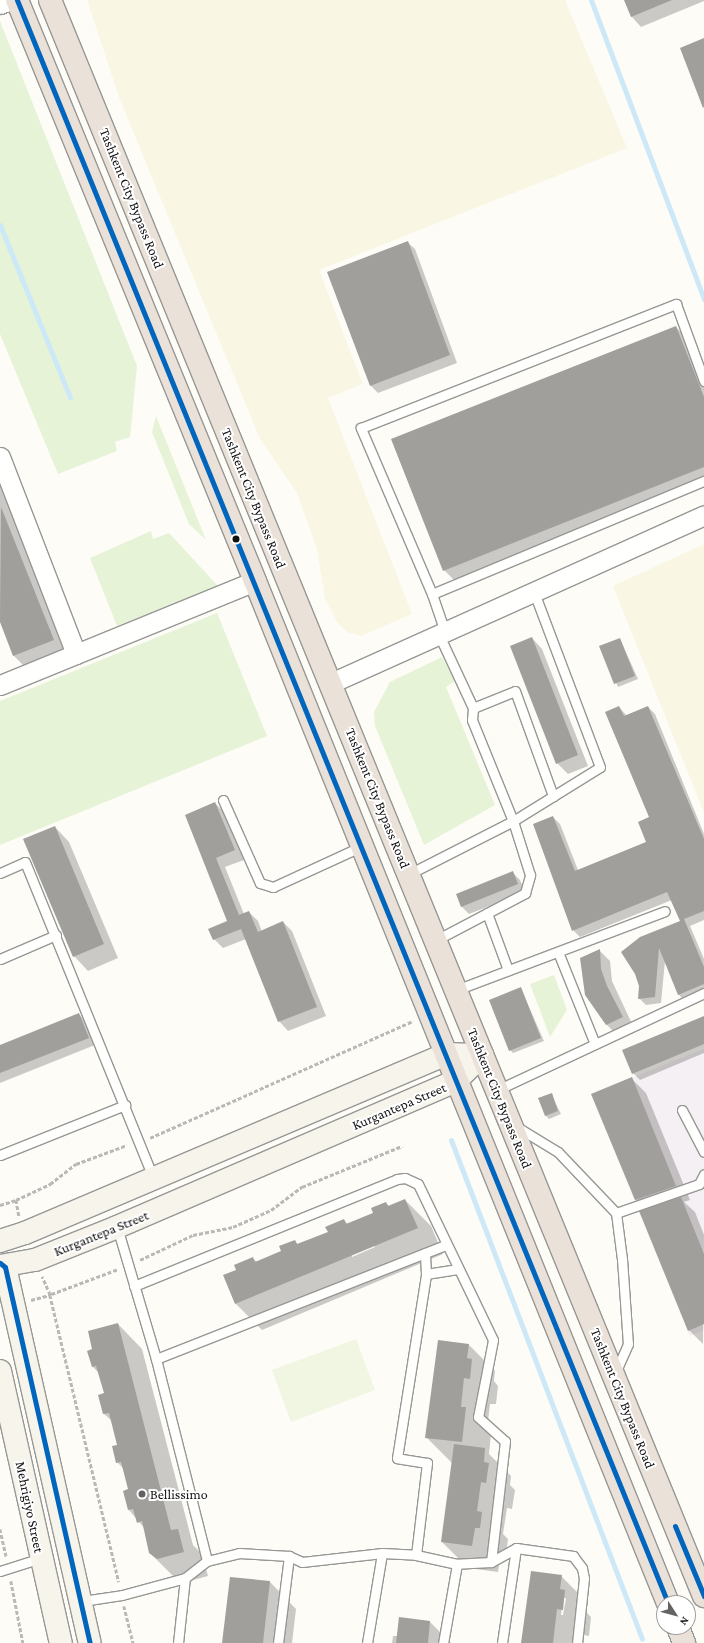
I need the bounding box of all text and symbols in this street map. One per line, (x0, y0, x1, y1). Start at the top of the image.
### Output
street label: Tashkent City Bypass Road (96, 125, 168, 271)
street label: Tashkent City Bypass Road (218, 425, 290, 571)
unlabelled marker (231, 534, 241, 544)
street label: Tashkent City Bypass Road (342, 725, 414, 871)
street label: Tashkent City Bypass Road (464, 1025, 536, 1171)
street label: Kurgantepa Street (349, 1079, 449, 1133)
street label: Kurgantepa Street (51, 1206, 151, 1260)
street label: Tashkent City Bypass Road (587, 1325, 659, 1471)
street label: Mehrigiyo Street (12, 1460, 48, 1554)
place label: Bellissimo (150, 1486, 208, 1502)
marker: Bellissimo (137, 1489, 147, 1499)
north arrow (656, 1595, 696, 1635)
text: N (678, 1615, 692, 1628)

